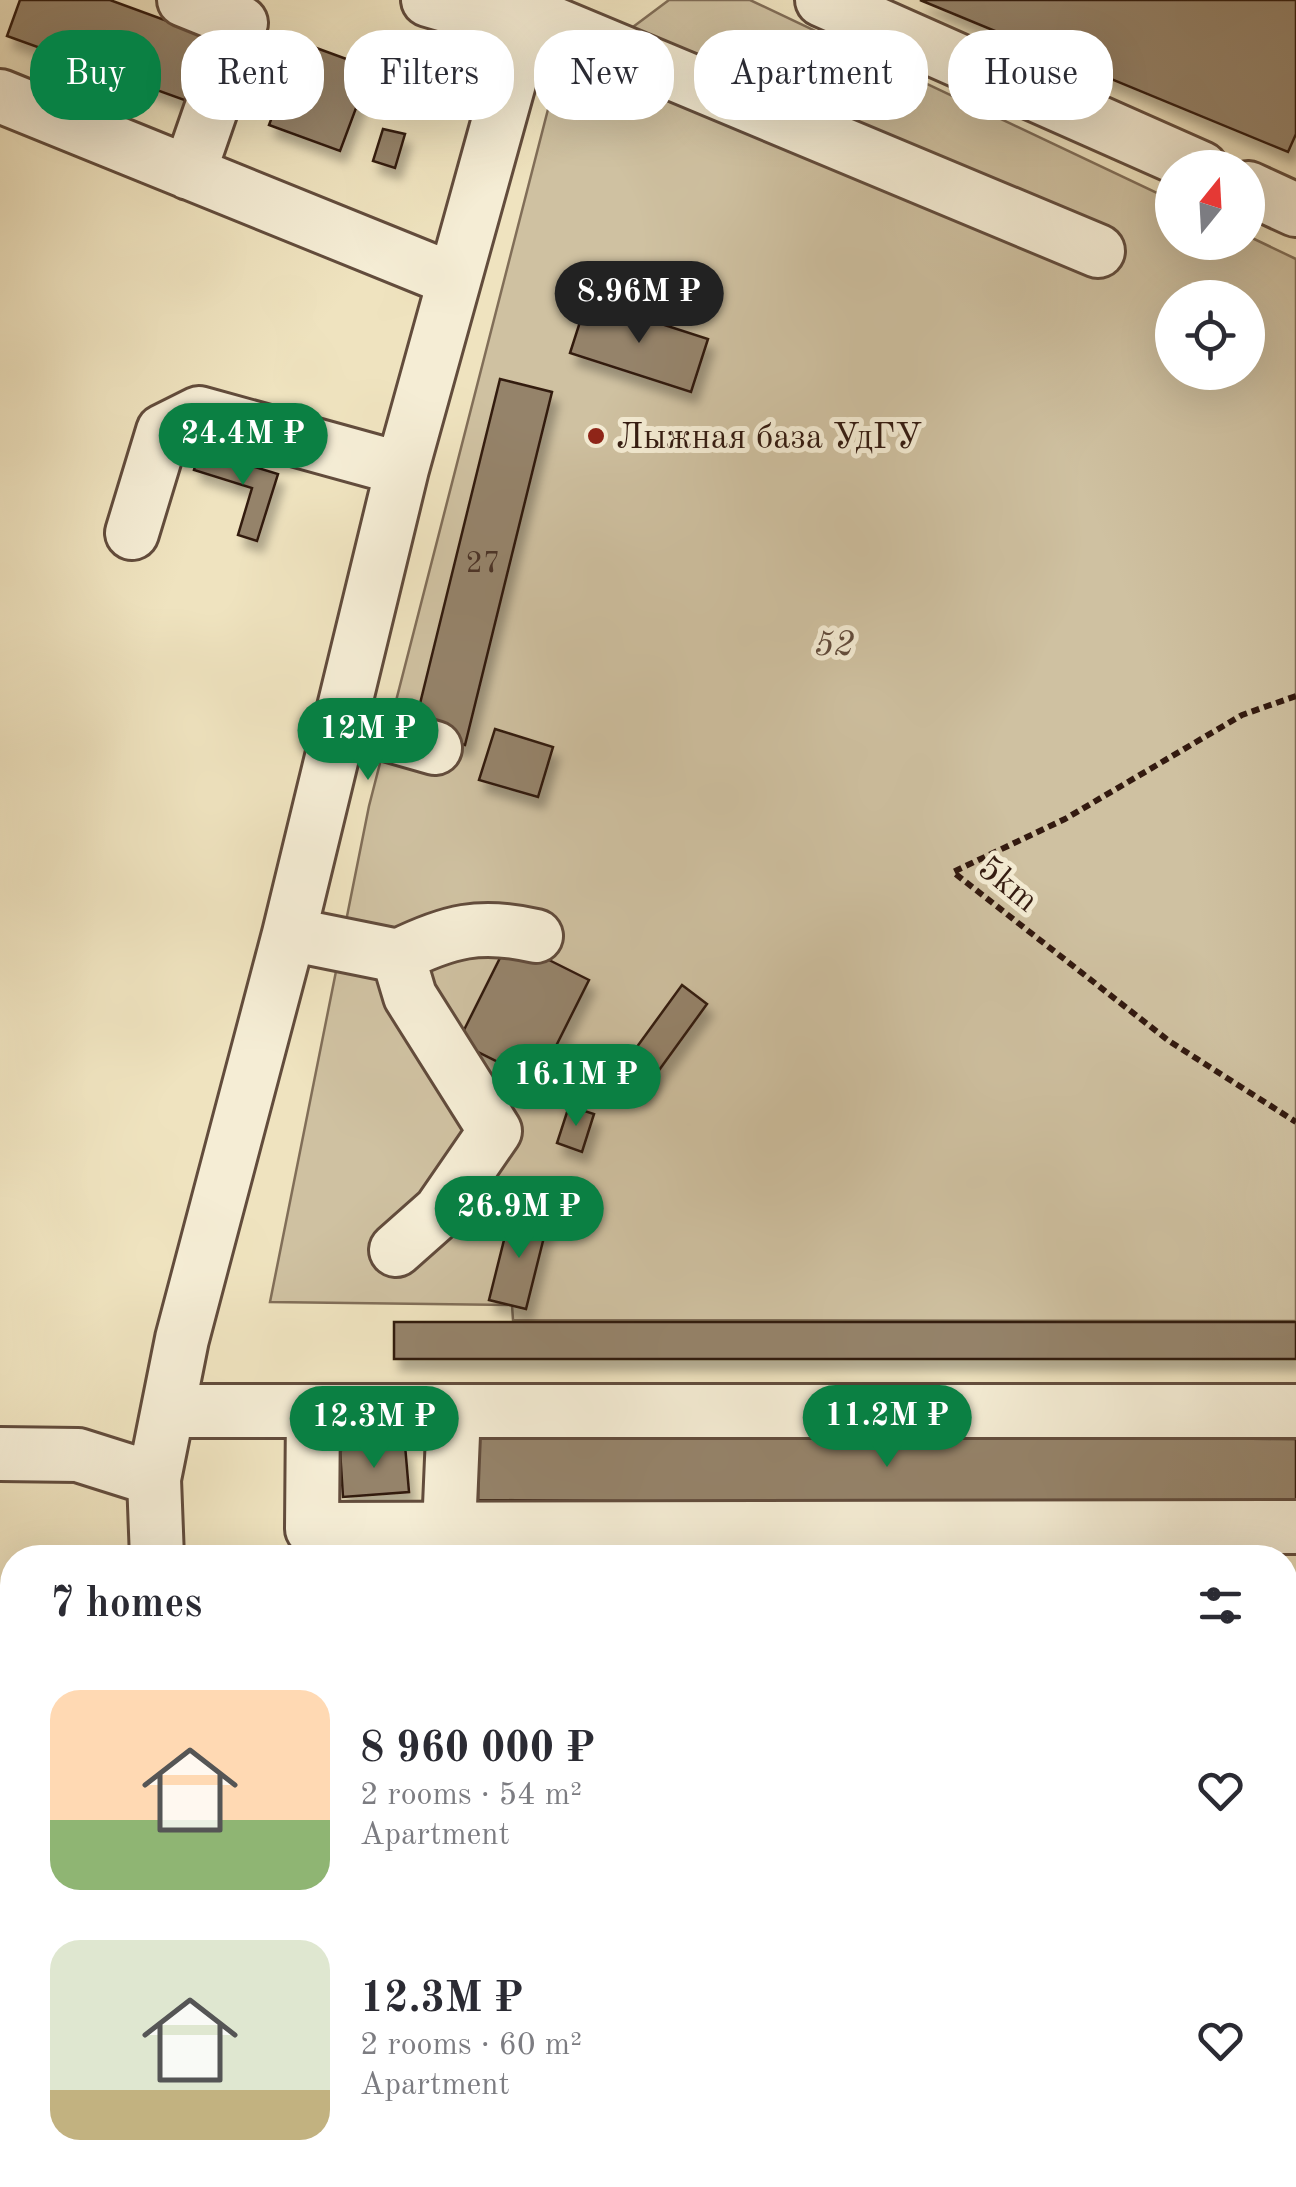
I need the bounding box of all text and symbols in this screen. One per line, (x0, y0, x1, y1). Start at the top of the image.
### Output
chip: Buy (30, 30, 161, 120)
chip: Rent (181, 30, 324, 120)
chip: Filters (344, 30, 514, 120)
chip: New (534, 30, 674, 120)
chip: Apartment (694, 30, 928, 120)
chip: House (948, 30, 1113, 120)
north arrow (1155, 150, 1265, 260)
map controls (1155, 150, 1265, 390)
pin: 8.96M ₽ (547, 261, 731, 346)
text: 8.96M ₽ (577, 277, 701, 309)
button: locate (1155, 280, 1265, 390)
pin: 24.4M ₽ (151, 403, 335, 488)
text: 24.4M ₽ (181, 419, 305, 451)
place label: Лыжная база УдГУ (616, 421, 922, 456)
marker: Лыжная база УдГУ (585, 425, 607, 447)
house number: 27 (466, 549, 500, 579)
park label: 52 (814, 628, 854, 663)
pin: 12M ₽ (298, 698, 438, 783)
text: 12M ₽ (319, 714, 417, 746)
street label: 5km (971, 850, 1044, 919)
pin: 16.1M ₽ (484, 1044, 668, 1129)
text: 16.1M ₽ (514, 1060, 638, 1092)
pin: 26.9M ₽ (427, 1176, 611, 1261)
text: 26.9M ₽ (457, 1192, 581, 1224)
pin: 11.2M ₽ (795, 1385, 979, 1470)
pin: 12.3M ₽ (282, 1386, 466, 1471)
text: 11.2M ₽ (825, 1401, 949, 1433)
text: 12.3M ₽ (312, 1402, 436, 1434)
icon: filters (1193, 1578, 1248, 1633)
text: 7 homes (50, 1584, 202, 1626)
text: 8 960 000 ₽ (360, 1729, 595, 1771)
icon: home (130, 1730, 250, 1850)
icon: heart (1193, 1763, 1248, 1818)
text: 2 rooms · 54 m² (360, 1780, 582, 1812)
text: Apartment (360, 1820, 510, 1852)
text: 12.3M ₽ (360, 1979, 523, 2021)
icon: home (130, 1980, 250, 2100)
icon: heart (1193, 2013, 1248, 2068)
text: 2 rooms · 60 m² (360, 2030, 582, 2062)
text: Apartment (360, 2070, 510, 2102)

